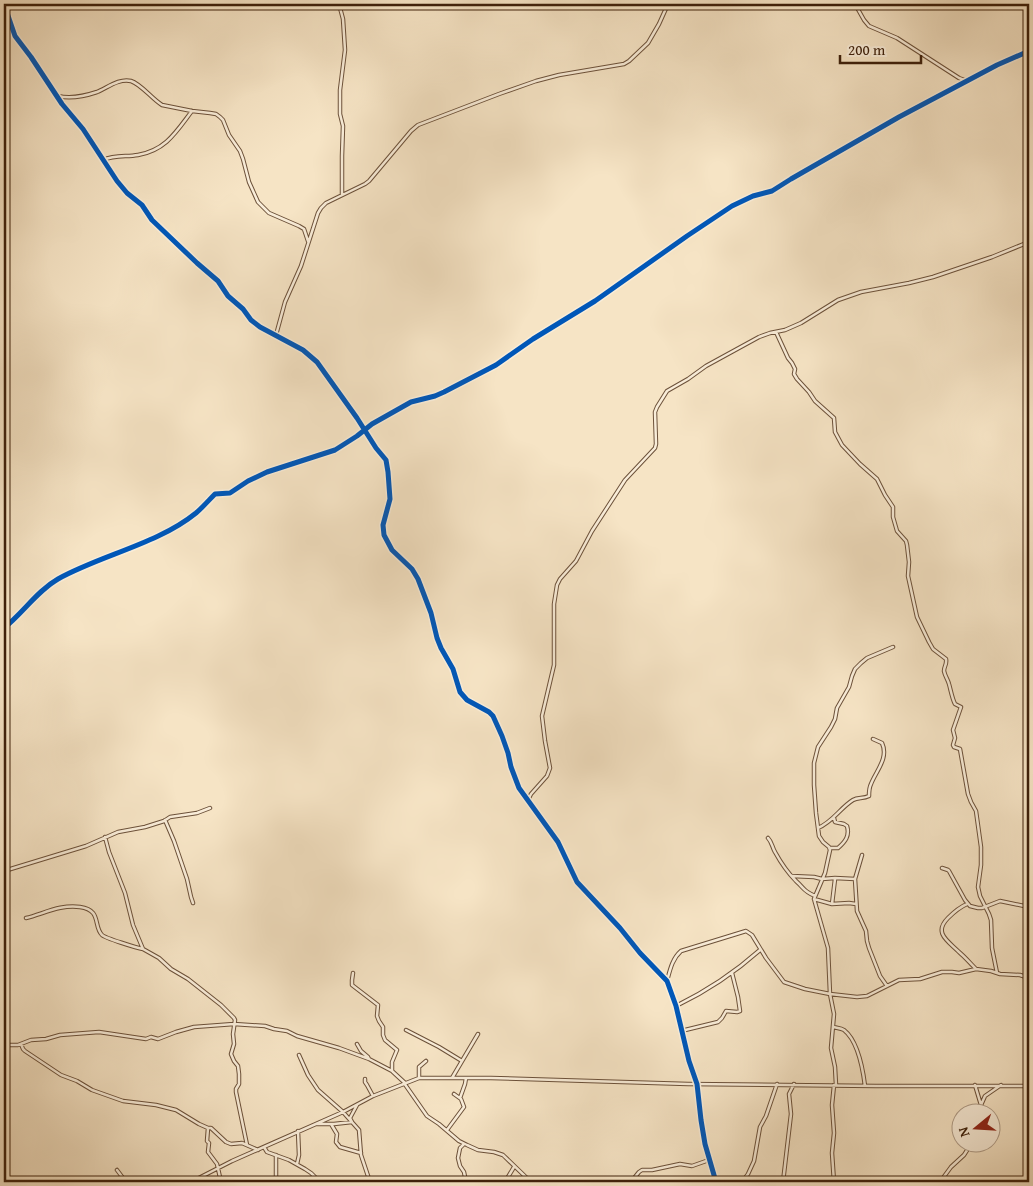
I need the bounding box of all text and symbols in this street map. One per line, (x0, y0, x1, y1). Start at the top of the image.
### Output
scale bar (840, 32, 922, 64)
text: 200 m (848, 39, 886, 60)
north arrow (950, 1104, 1000, 1154)
text: N (952, 1124, 975, 1140)

